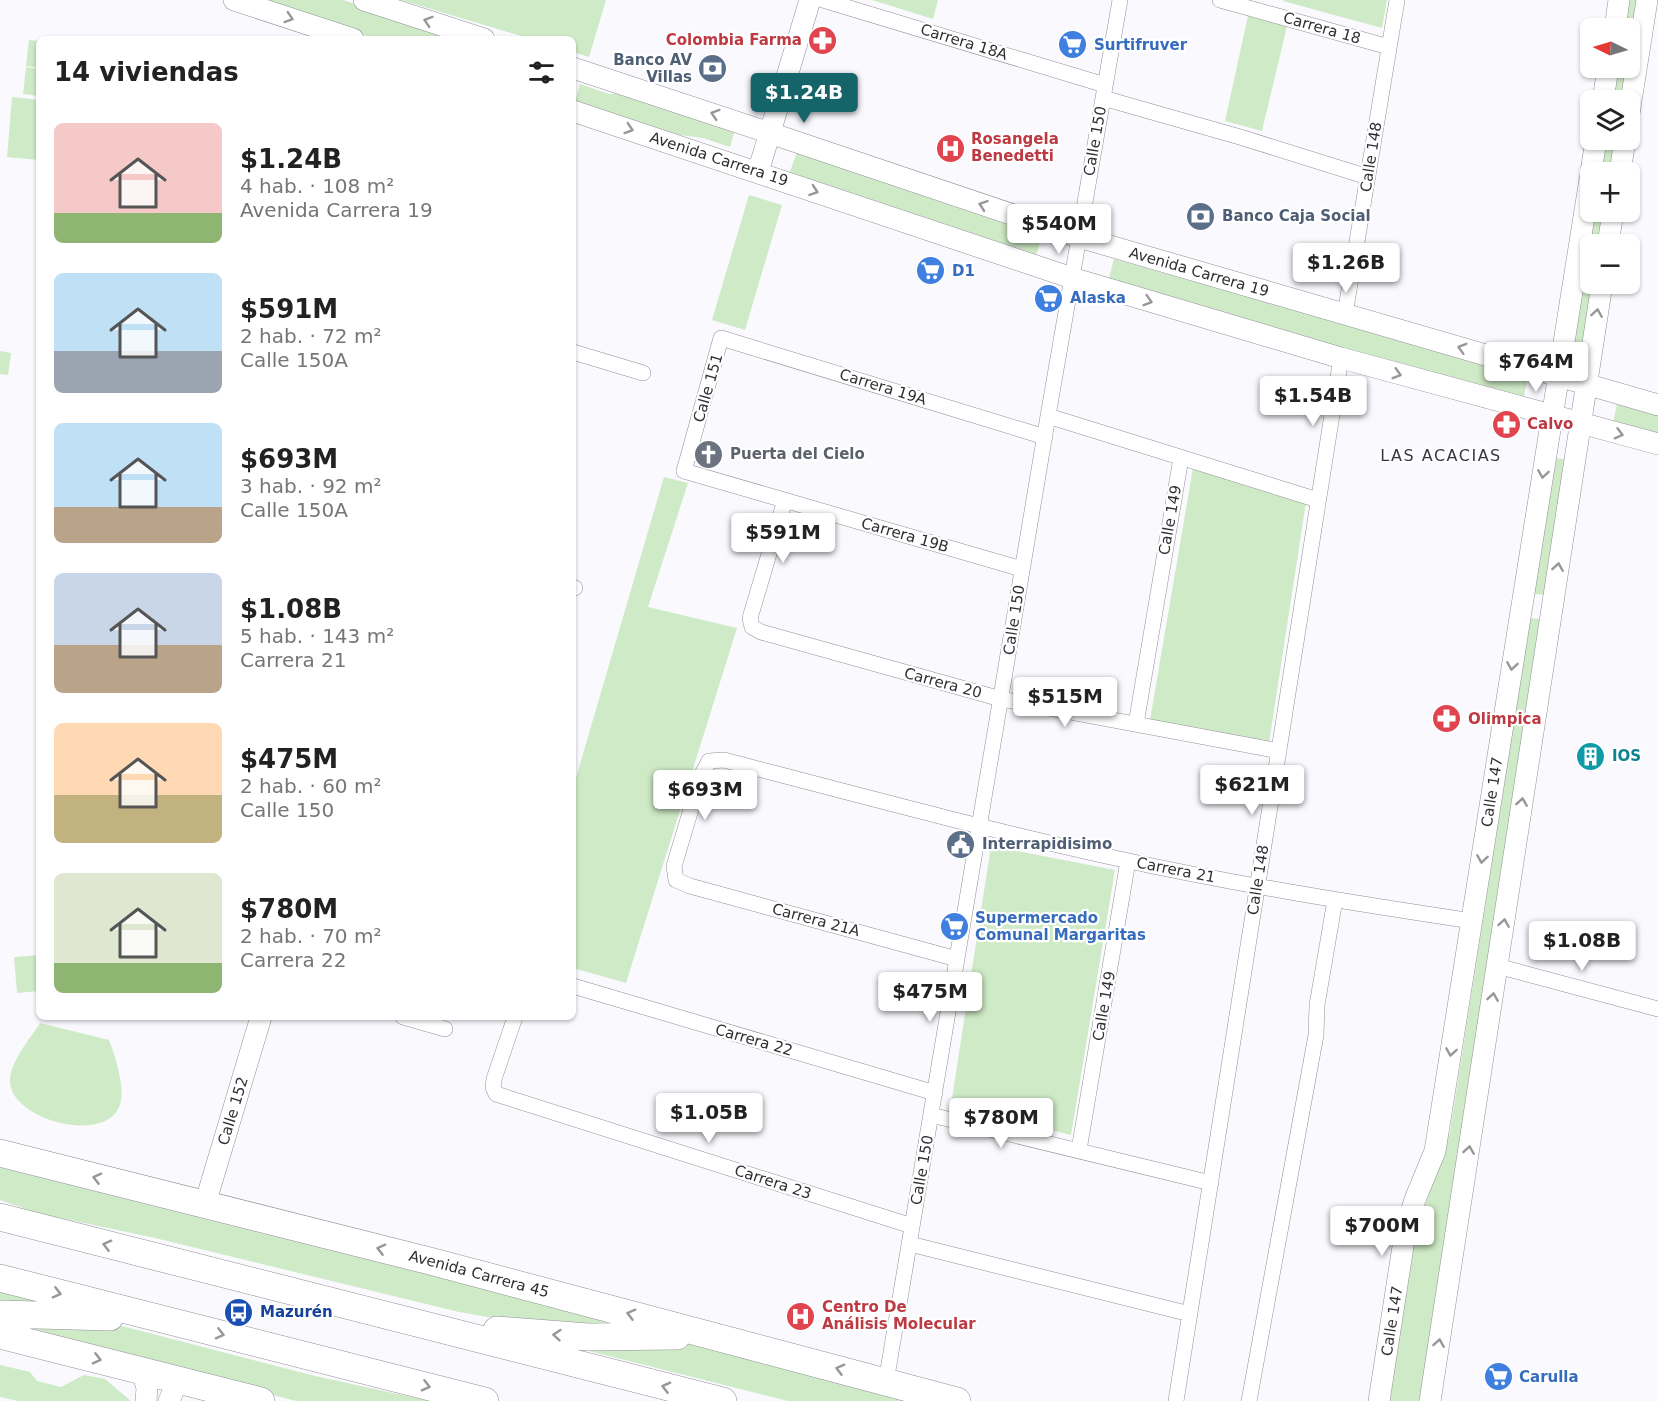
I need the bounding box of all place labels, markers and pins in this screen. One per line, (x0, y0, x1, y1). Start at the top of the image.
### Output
pharmacy icon: Colombia Farma (807, 24, 839, 56)
supermarket icon: Surtifruver (1057, 29, 1089, 61)
place label: Colombia Farma (666, 31, 802, 49)
place label: Surtifruver (1094, 36, 1188, 54)
place label: Banco AV Villas (613, 51, 692, 86)
bank icon: Banco AV Villas (697, 53, 729, 85)
pin: $1.24B (755, 73, 853, 124)
place label: Rosangela Benedetti (971, 130, 1059, 165)
hospital icon: Rosangela Benedetti (934, 132, 966, 164)
bank icon: Banco Caja Social (1185, 200, 1217, 232)
pin: $540M (1017, 204, 1101, 255)
place label: Banco Caja Social (1222, 207, 1371, 225)
pin: $1.26B (1297, 243, 1395, 294)
supermarket icon: D1 (915, 255, 947, 287)
place label: D1 (952, 262, 975, 280)
supermarket icon: Alaska (1033, 282, 1065, 314)
place label: Alaska (1070, 289, 1126, 307)
pin: $764M (1494, 342, 1578, 393)
pin: $1.54B (1264, 376, 1362, 427)
pharmacy icon: Calvo (1490, 408, 1522, 440)
place label: Calvo (1527, 415, 1573, 433)
church icon: Puerta del Cielo (693, 438, 725, 470)
place label: Puerta del Cielo (730, 445, 865, 463)
pin: $591M (741, 513, 825, 564)
pin: $515M (1023, 677, 1107, 728)
pharmacy icon: Olimpica (1431, 703, 1463, 735)
place label: Olimpica (1468, 710, 1542, 728)
building icon: IOS (1575, 740, 1607, 772)
place label: IOS (1612, 747, 1641, 765)
pin: $621M (1210, 765, 1294, 816)
pin: $693M (663, 770, 747, 821)
public building icon: Interrapidisimo (945, 828, 977, 860)
place label: Interrapidisimo (982, 835, 1112, 853)
place label: Supermercado Comunal Margaritas (975, 909, 1146, 944)
supermarket icon: Supermercado Comunal Margaritas (938, 911, 970, 943)
pin: $1.08B (1533, 921, 1631, 972)
pin: $475M (888, 972, 972, 1023)
pin: $1.05B (660, 1093, 758, 1144)
pin: $780M (959, 1098, 1043, 1149)
pin: $700M (1340, 1206, 1424, 1257)
bus stop icon: Mazurén (223, 1296, 255, 1328)
place label: Centro De Análisis Molecular (822, 1298, 976, 1333)
hospital icon: Centro De Análisis Molecular (785, 1300, 817, 1332)
place label: Mazurén (260, 1303, 333, 1321)
supermarket icon: Carulla (1482, 1361, 1514, 1393)
place label: Carulla (1519, 1368, 1579, 1386)

